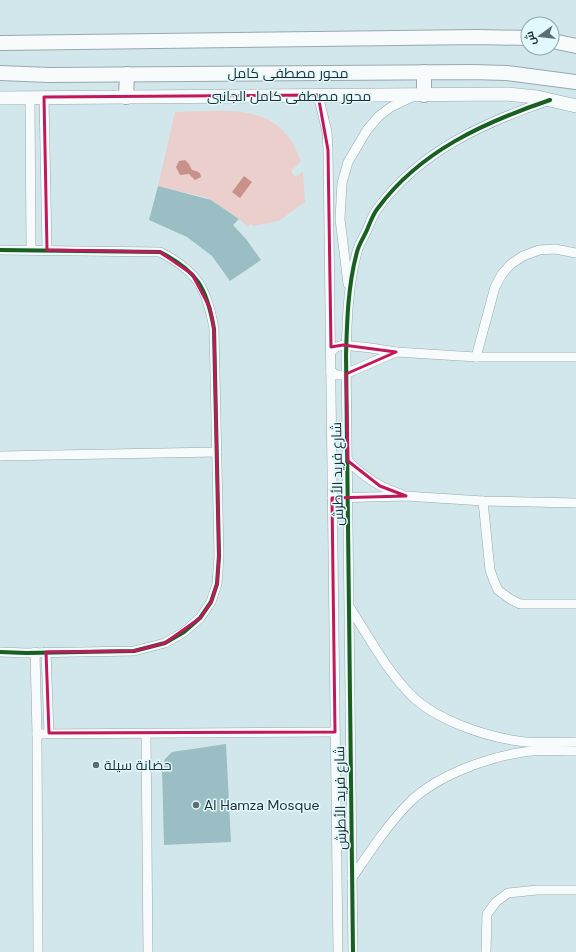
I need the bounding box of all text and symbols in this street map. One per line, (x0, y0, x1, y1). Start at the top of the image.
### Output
north arrow (520, 16, 560, 56)
text: ش (522, 30, 539, 47)
street label: محور مصطفى كامل (227, 64, 349, 82)
street label: محور مصطفى كامل الجانبى (207, 87, 371, 105)
street label: شارع فريد الأطرش (327, 422, 347, 526)
street label: شارع فريد الأطرش (330, 746, 350, 850)
place label: حضانة سيلة (104, 756, 171, 774)
marker: حضانة سيلة (91, 760, 101, 770)
place label: Al Hamza Mosque (204, 796, 319, 814)
marker: Al Hamza Mosque (191, 800, 201, 810)

